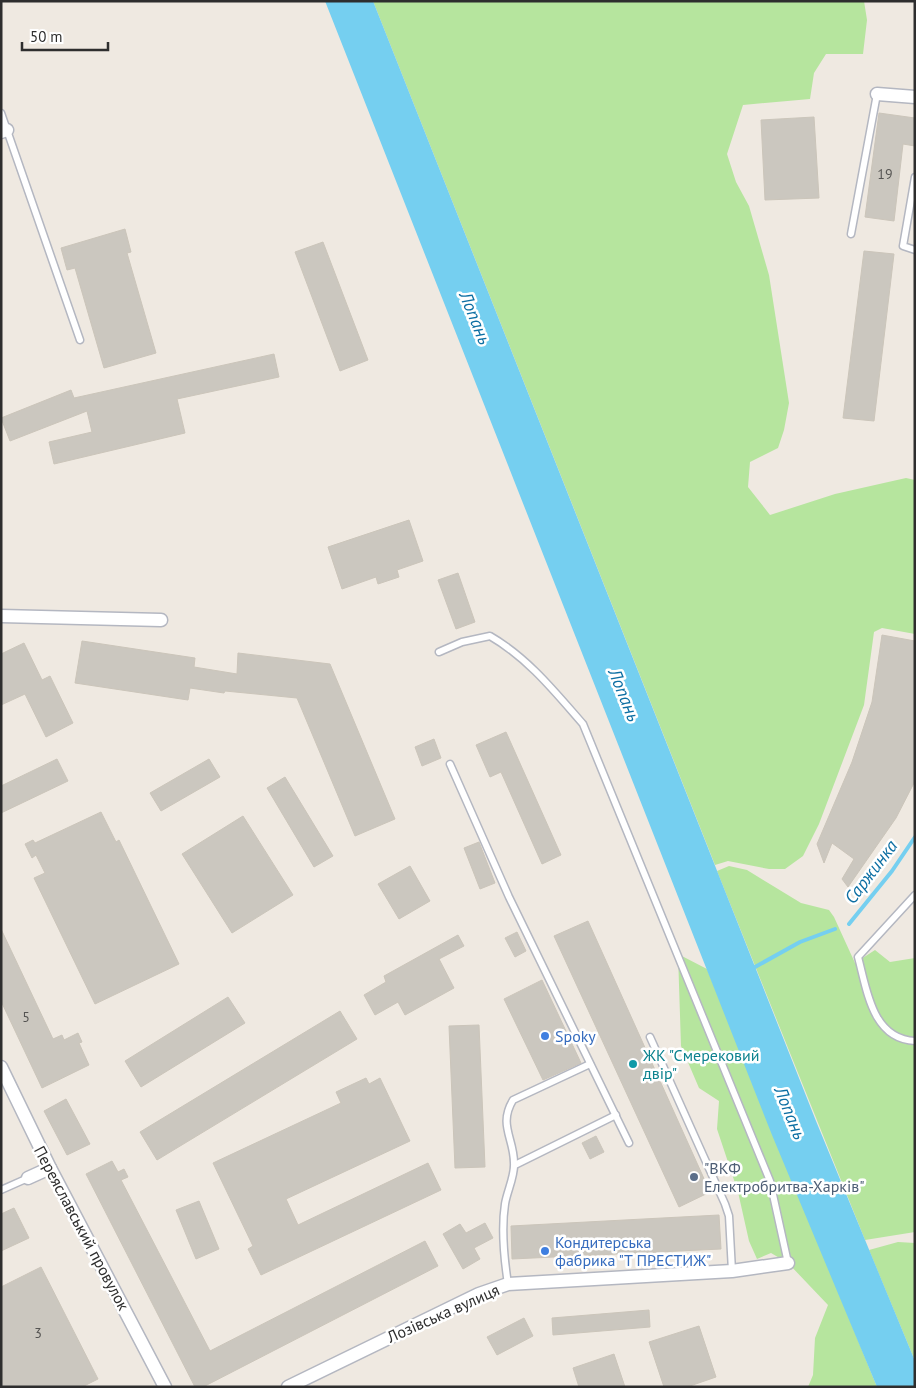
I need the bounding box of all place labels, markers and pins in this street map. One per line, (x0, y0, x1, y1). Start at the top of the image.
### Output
place label: Spoky (555, 1026, 596, 1046)
marker: Spoky (539, 1030, 551, 1042)
place label: ЖК "Смерековий двір" (642, 1045, 759, 1083)
marker: ЖК "Смерековий двір" (627, 1058, 639, 1070)
place label: "ВКФ Електробритва-Харків" (704, 1158, 865, 1196)
marker: "ВКФ Електробритва-Харків" (688, 1171, 700, 1183)
place label: Кондитерська фабрика "Т ПРЕСТИЖ" (555, 1232, 711, 1270)
marker: Кондитерська фабрика "Т ПРЕСТИЖ" (539, 1245, 551, 1257)

